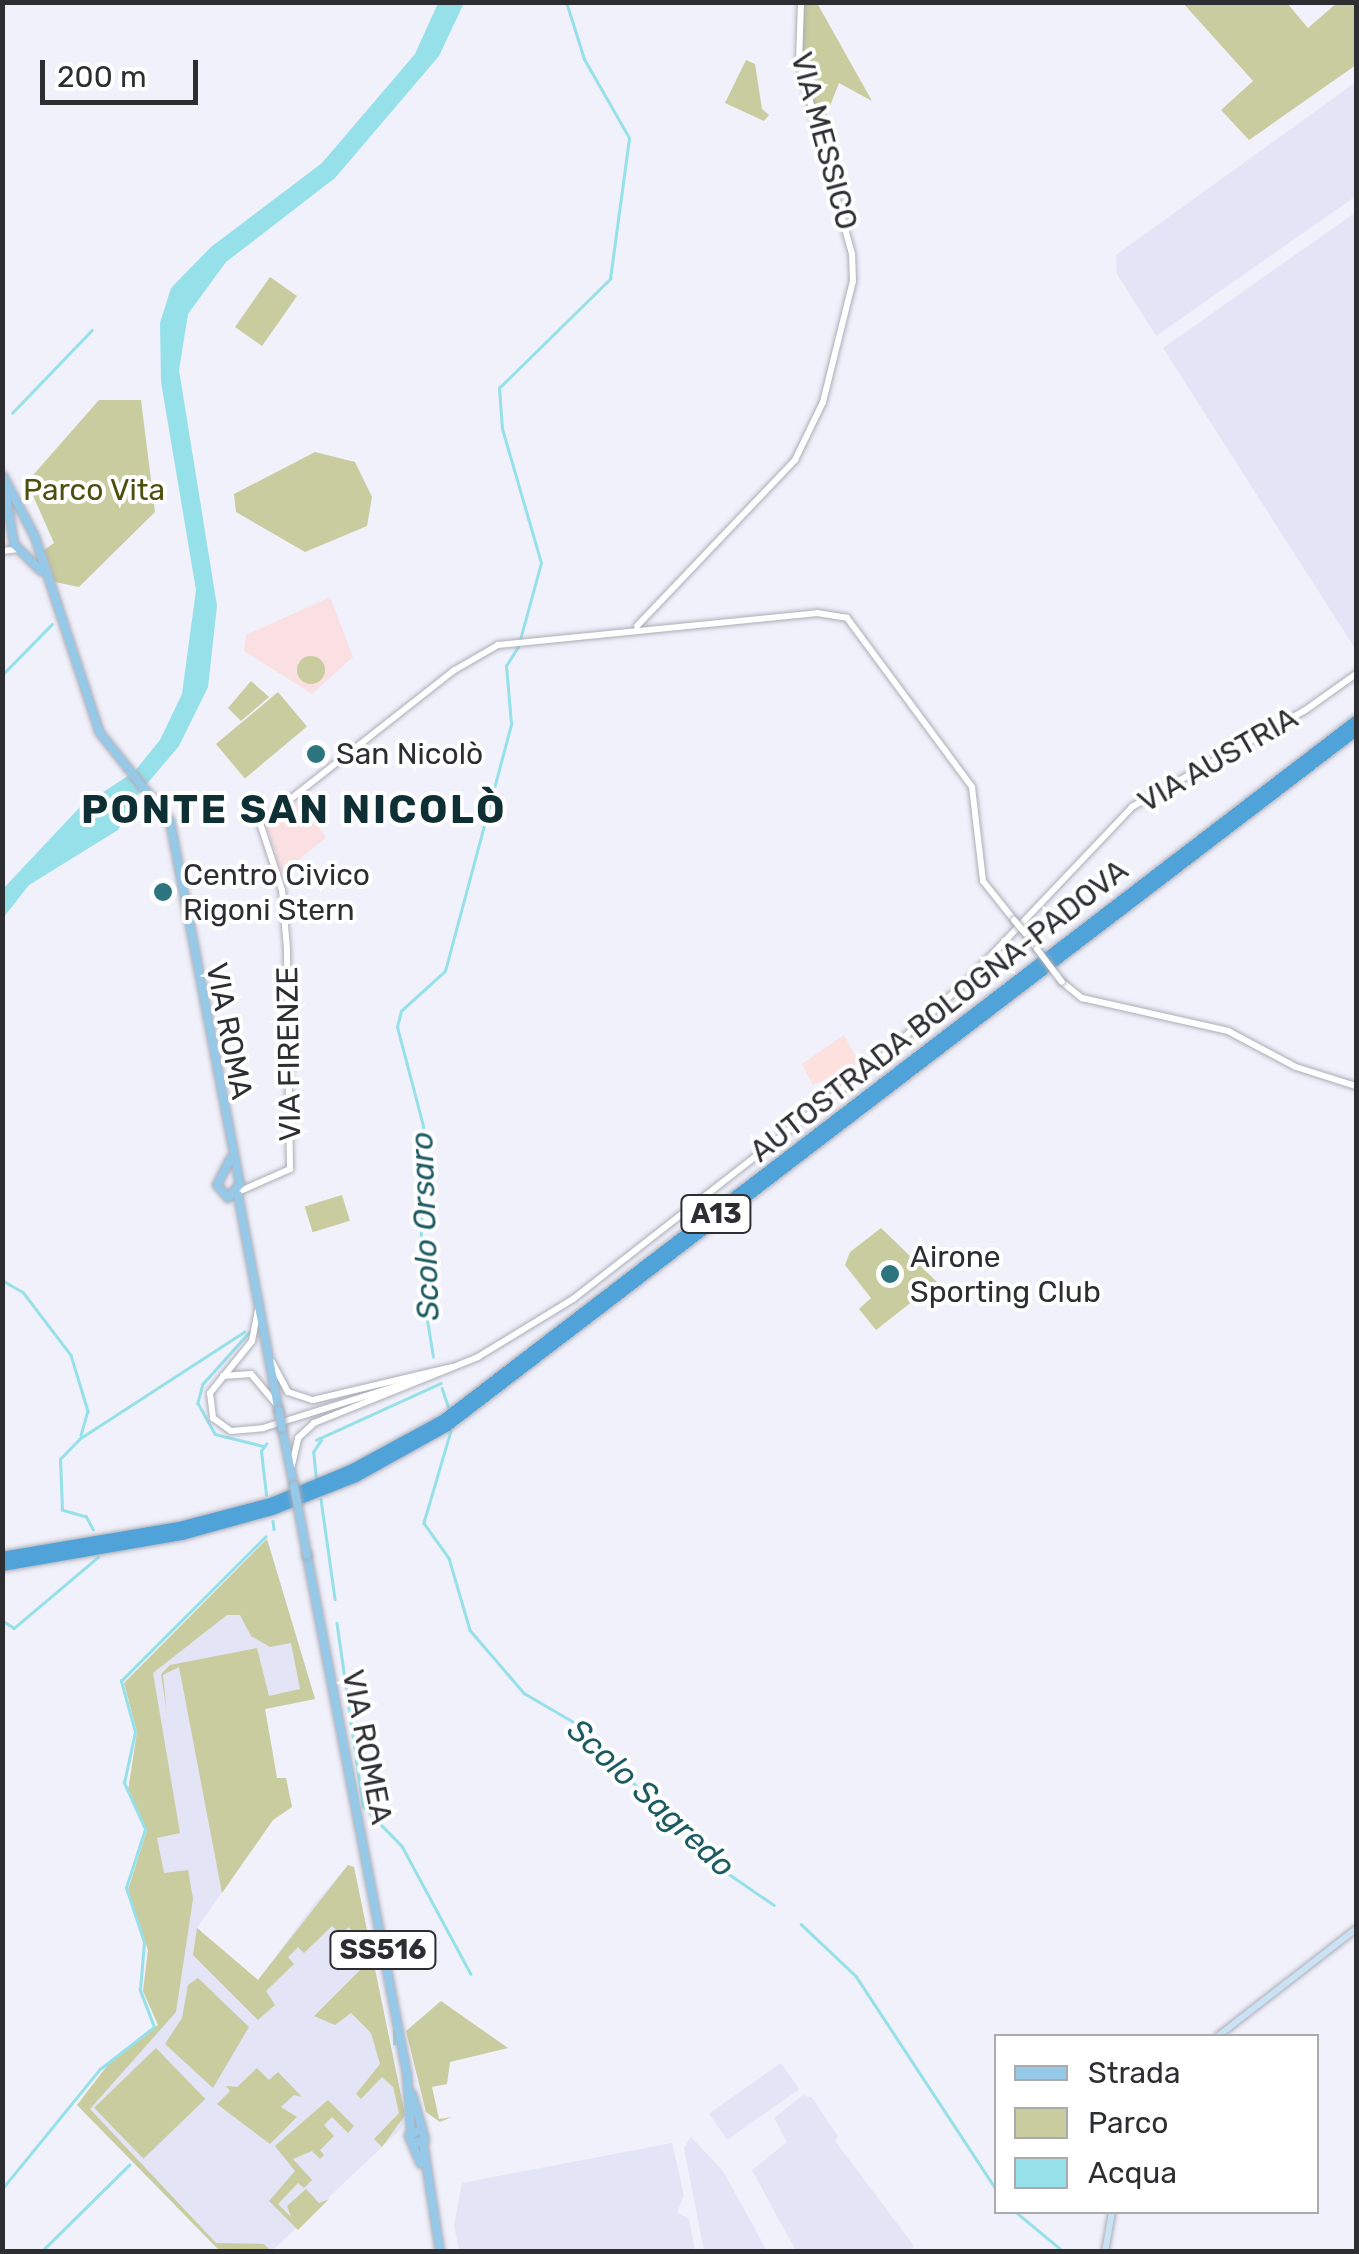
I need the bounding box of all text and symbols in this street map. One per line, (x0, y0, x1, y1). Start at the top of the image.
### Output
scale bar (45, 40, 202, 102)
street label: VIA MESSICO (783, 48, 865, 234)
text: 200 m (57, 59, 147, 95)
park label: Parco Vita (23, 472, 165, 508)
street label: VIA AUSTRIA (1131, 699, 1305, 821)
place label: San Nicolò (336, 736, 483, 772)
marker: San Nicolò (305, 743, 327, 765)
district label: PONTE SAN NICOLÒ (81, 786, 507, 834)
street label: AUTOSTRADA BOLOGNA-PADOVA (743, 852, 1135, 1170)
place label: Centro Civico Rigoni Stern (183, 857, 370, 928)
marker: Centro Civico Rigoni Stern (152, 881, 174, 903)
street label: VIA ROMA (198, 959, 260, 1103)
street label: VIA FIRENZE (269, 966, 309, 1142)
water label: Scolo Orsaro (403, 1131, 447, 1321)
road number: A13 (678, 1191, 754, 1237)
place label: Airone Sporting Club (910, 1239, 1101, 1310)
marker: Airone Sporting Club (879, 1263, 901, 1285)
street label: VIA ROMEA (334, 1666, 400, 1828)
water label: Scolo Sagredo (559, 1711, 743, 1885)
road number: SS516 (328, 1927, 438, 1973)
legend (994, 2034, 1319, 2214)
text: Strada (1088, 2055, 1181, 2091)
text: Parco (1088, 2105, 1168, 2141)
text: Acqua (1088, 2155, 1177, 2191)

